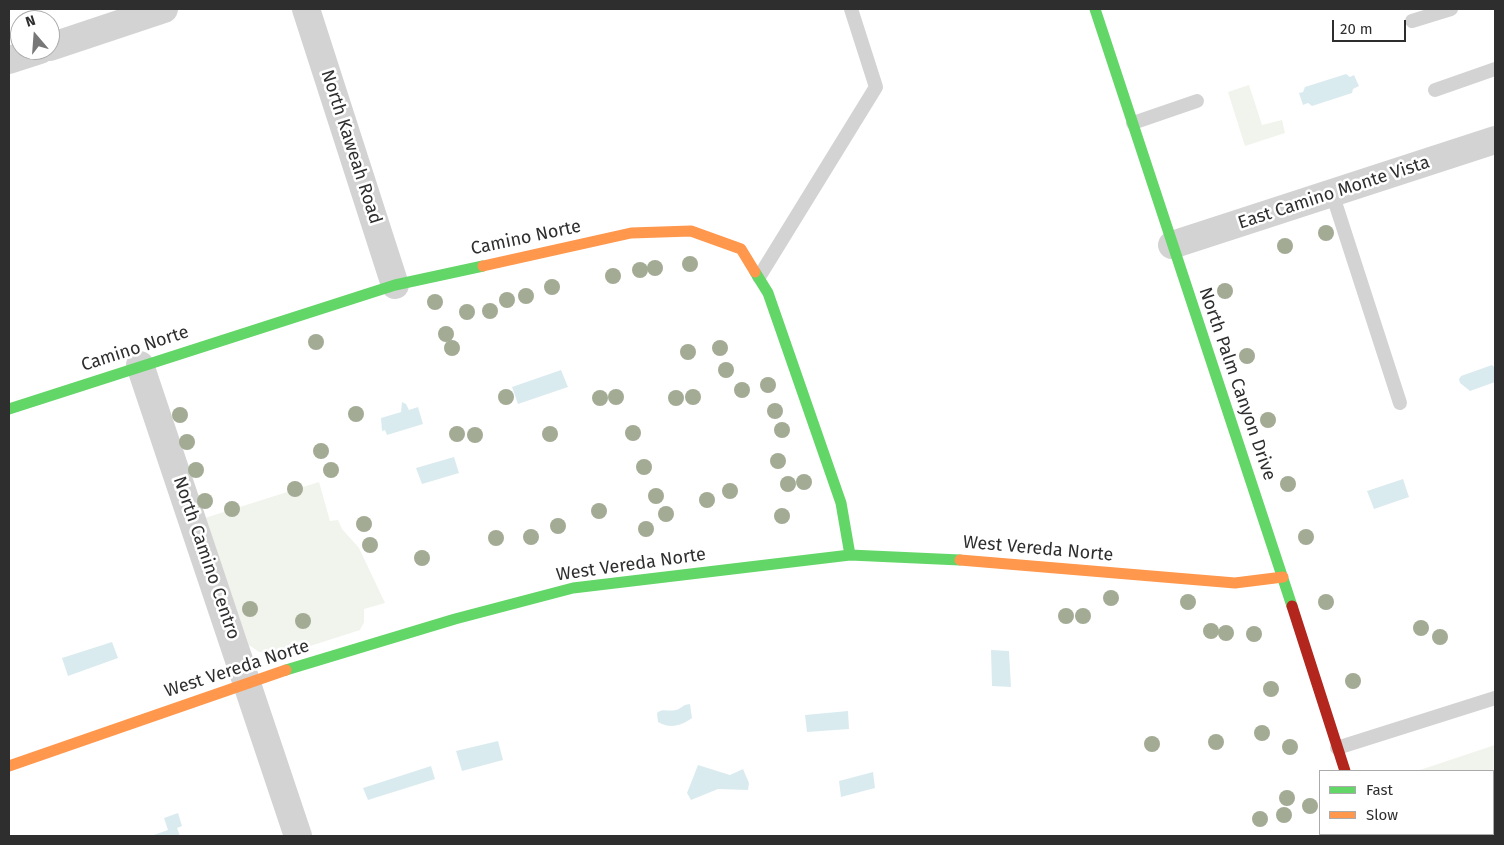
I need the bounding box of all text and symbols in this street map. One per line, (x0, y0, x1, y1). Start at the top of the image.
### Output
north arrow (10, 10, 60, 60)
scale bar (1334, 10, 1408, 42)
text: N (23, 12, 38, 31)
text: 20 m (1340, 20, 1373, 38)
street label: North Kaweah Road (316, 67, 386, 227)
street label: East Camino Monte Vista (1235, 152, 1433, 234)
street label: Camino Norte (469, 216, 583, 260)
street label: North Palm Canyon Drive (1194, 284, 1280, 484)
street label: Camino Norte (78, 321, 192, 377)
street label: North Camino Centro (168, 474, 244, 642)
street label: West Vereda Norte (962, 532, 1114, 566)
street label: West Vereda Norte (555, 544, 707, 586)
street label: West Vereda Norte (162, 635, 312, 703)
legend (1319, 770, 1494, 835)
text: Fast (1366, 781, 1393, 799)
text: Slow (1366, 806, 1398, 824)

